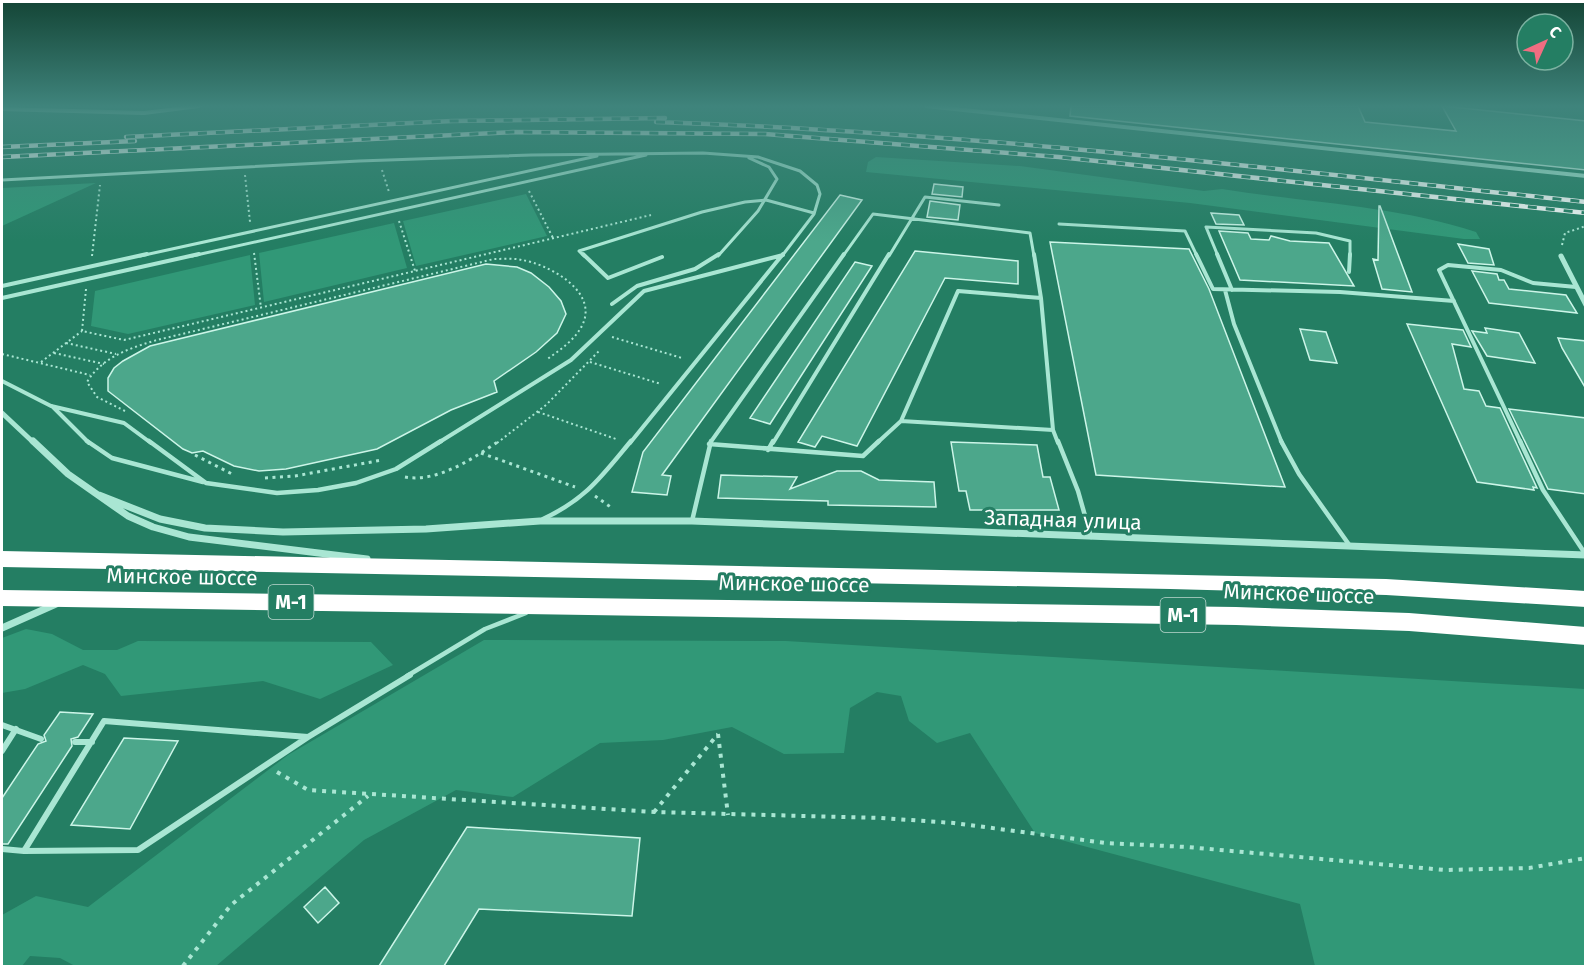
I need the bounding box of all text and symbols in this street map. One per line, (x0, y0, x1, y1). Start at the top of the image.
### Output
north arrow (1515, 12, 1575, 72)
text: С (1545, 22, 1566, 42)
street label: Западная улица (984, 504, 1142, 536)
street label: Минское шоссе (106, 563, 258, 591)
street label: Минское шоссе (718, 570, 870, 598)
street label: Минское шоссе (1223, 578, 1375, 610)
road number: М-1 (268, 585, 314, 619)
road number: М-1 (1160, 598, 1206, 632)

